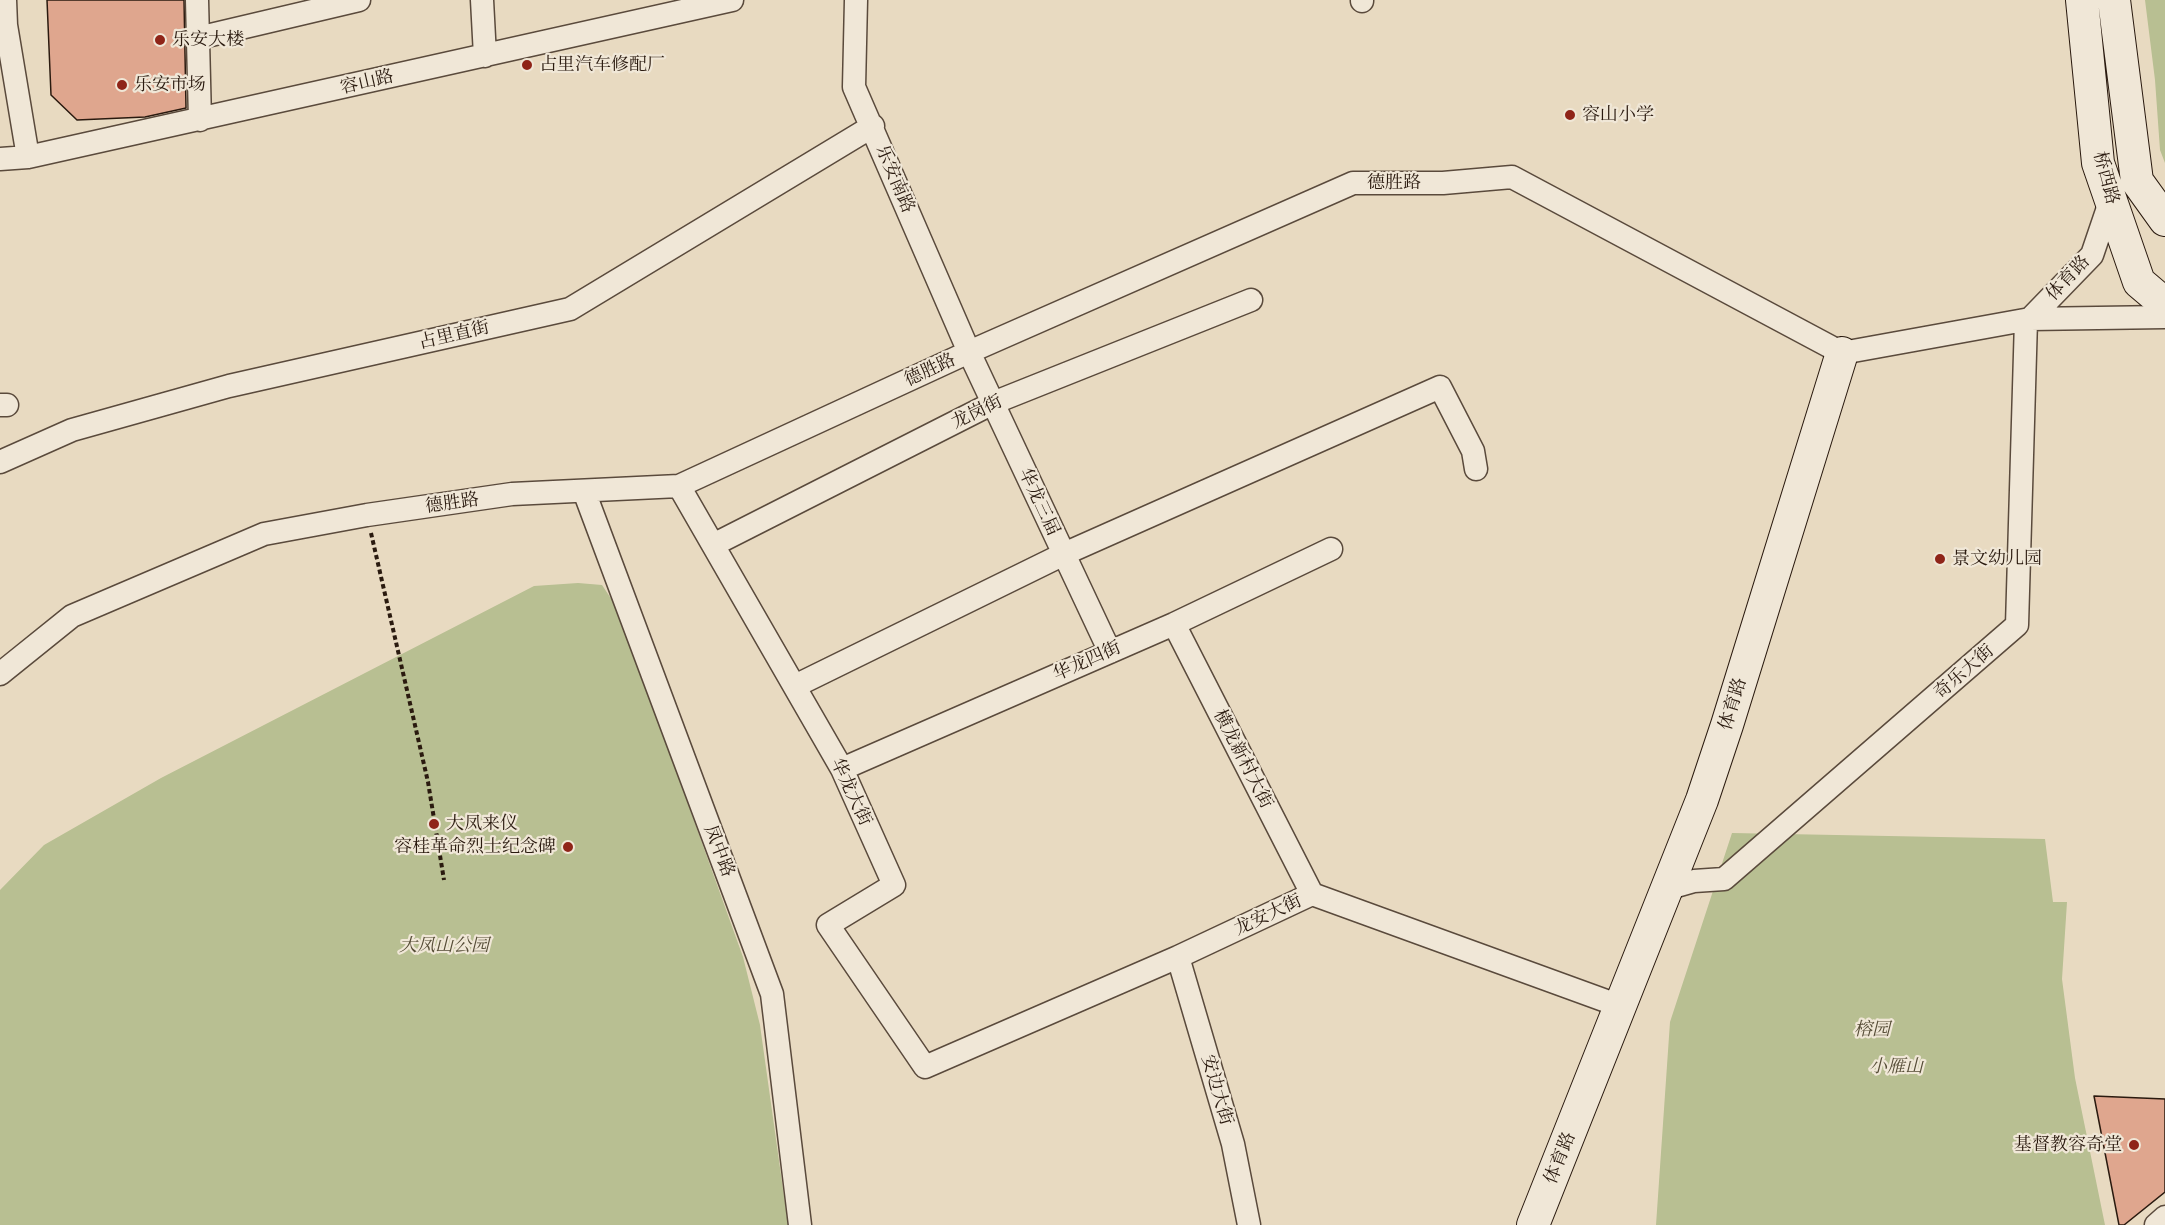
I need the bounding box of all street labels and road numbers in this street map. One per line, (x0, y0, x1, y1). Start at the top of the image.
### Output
street label: 容山路 (338, 65, 396, 99)
street label: 乐安南路 (871, 142, 919, 216)
street label: 桥西路 (2089, 149, 2123, 207)
street label: 德胜路 (1367, 172, 1421, 194)
street label: 体育路 (2042, 251, 2094, 305)
street label: 占里直街 (416, 316, 492, 354)
street label: 德胜路 (901, 349, 959, 391)
street label: 龙岗街 (948, 390, 1006, 434)
street label: 华龙三届 (1014, 465, 1064, 539)
street label: 德胜路 (424, 489, 480, 517)
street label: 华龙四街 (1050, 636, 1124, 686)
street label: 奇乐大街 (1930, 640, 1998, 704)
street label: 体育路 (1715, 675, 1751, 733)
street label: 横龙新村大街 (1209, 706, 1277, 812)
street label: 华龙大街 (826, 755, 876, 829)
street label: 凤中路 (699, 822, 739, 880)
street label: 龙安大街 (1231, 890, 1305, 940)
street label: 安边大街 (1197, 1052, 1237, 1128)
street label: 体育路 (1540, 1129, 1580, 1187)

